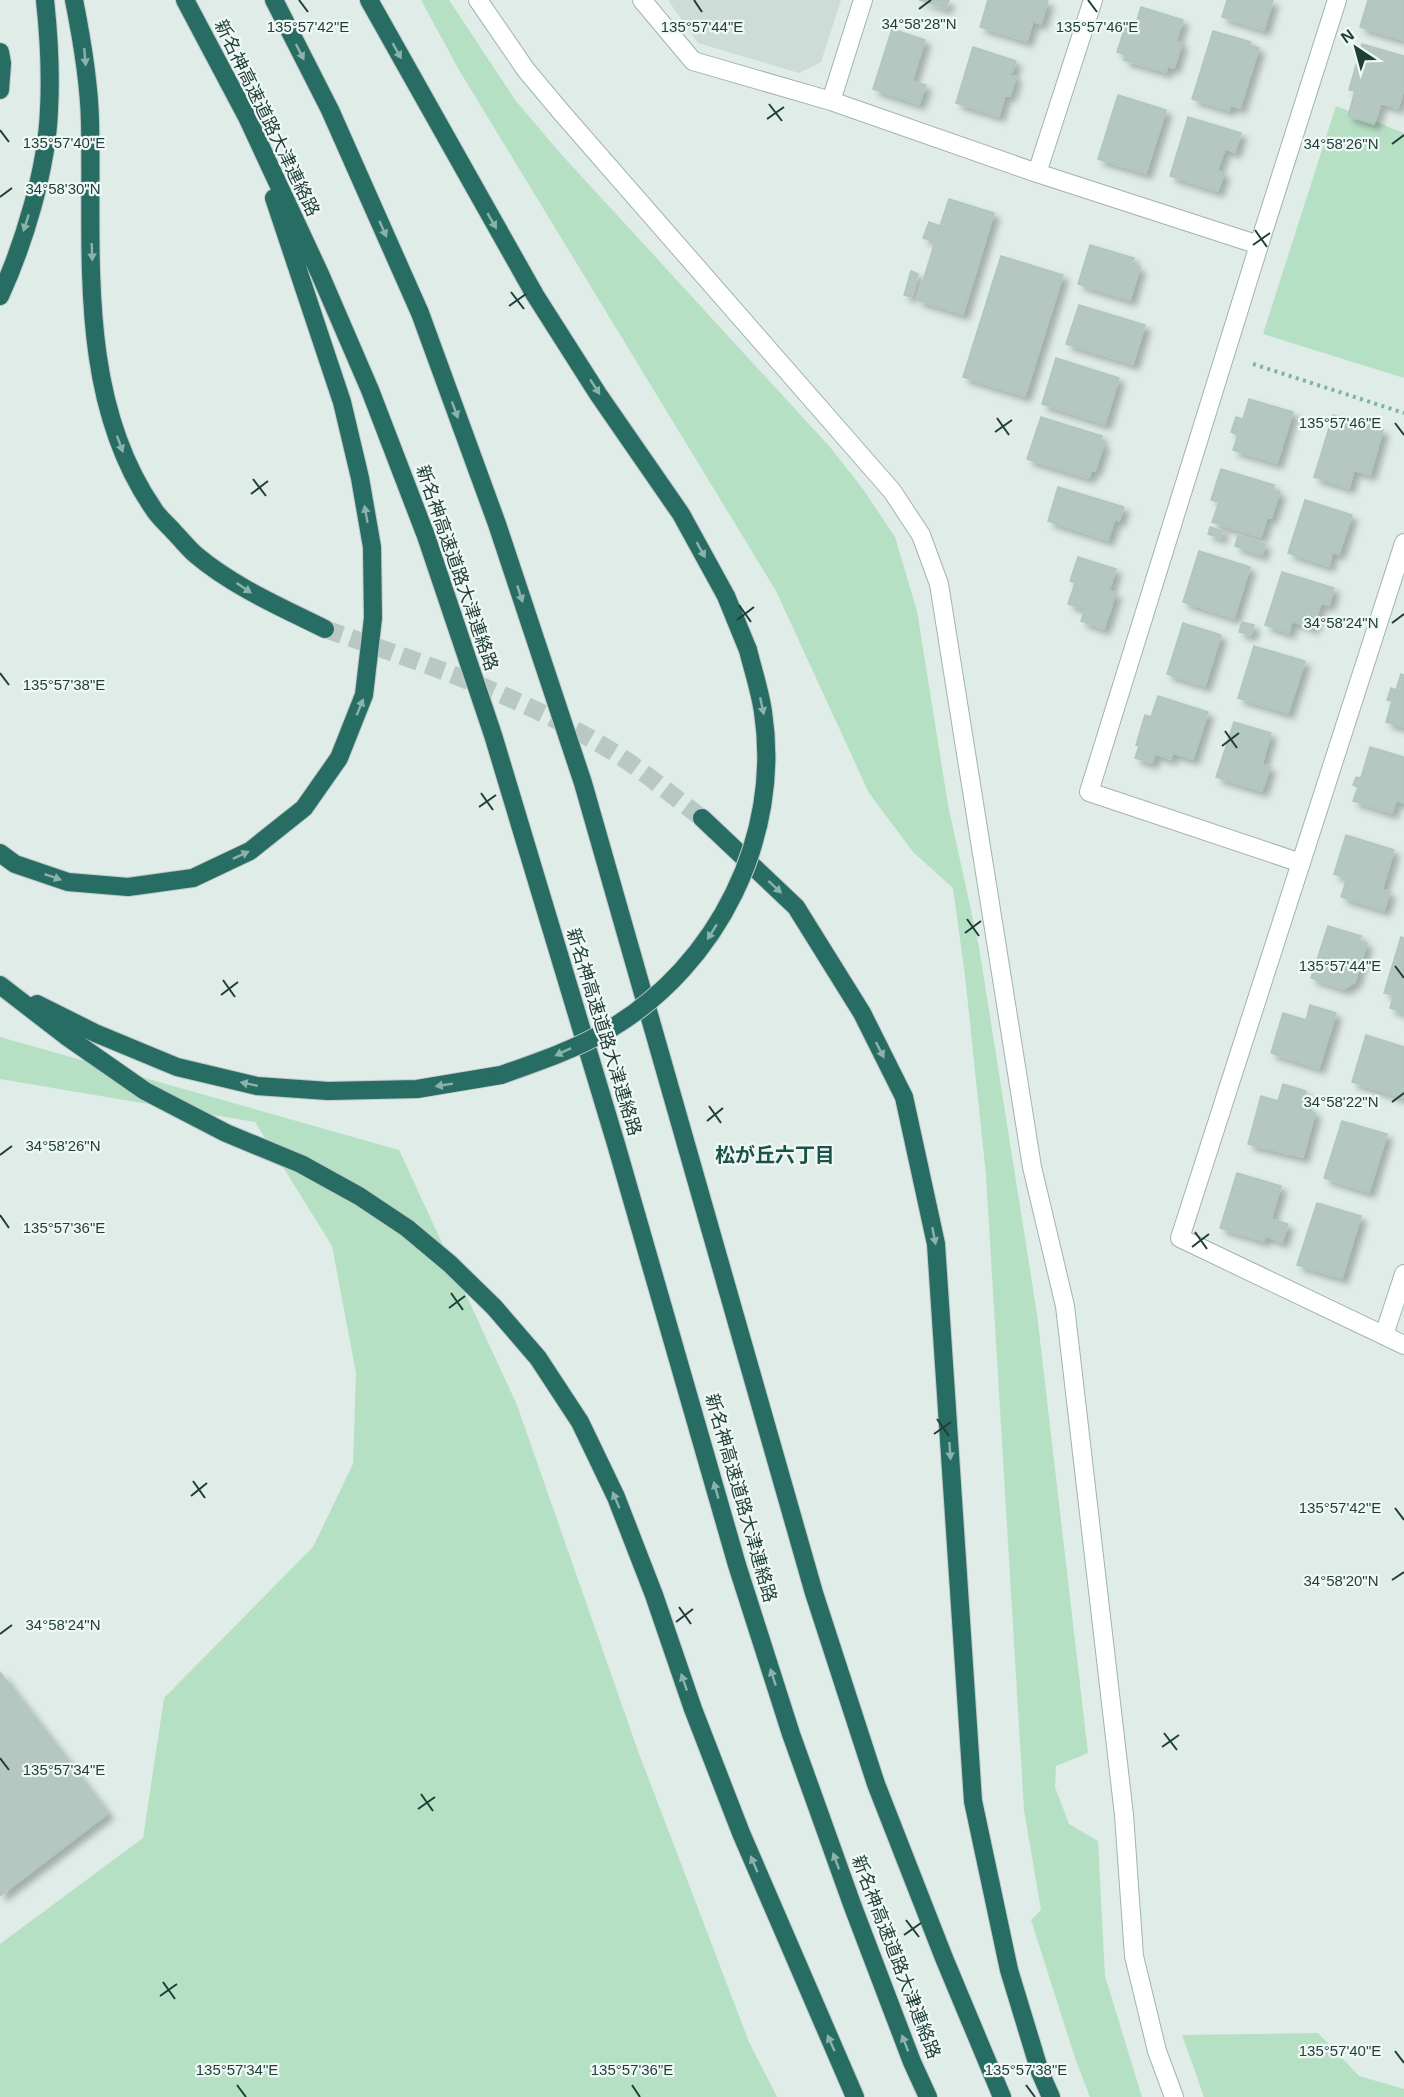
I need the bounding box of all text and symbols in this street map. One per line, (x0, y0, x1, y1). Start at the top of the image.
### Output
text: 34°58'28"N (881, 15, 957, 32)
street label: 新名神高速道路大津連絡路 (211, 17, 323, 219)
text: 135°57'42"E (267, 18, 349, 35)
text: 135°57'44"E (661, 18, 743, 35)
text: 135°57'46"E (1056, 18, 1138, 35)
north arrow (1326, 18, 1386, 78)
text: N (1338, 26, 1357, 47)
one-way arrow (295, 43, 305, 61)
one-way arrow (392, 43, 402, 60)
one-way arrow (80, 48, 90, 67)
text: 135°57'40"E (23, 134, 105, 151)
text: 34°58'26"N (1303, 135, 1379, 152)
text: 34°58'30"N (25, 180, 101, 197)
one-way arrow (487, 213, 498, 229)
one-way arrow (21, 214, 30, 232)
one-way arrow (378, 220, 387, 237)
one-way arrow (87, 243, 96, 262)
one-way arrow (589, 379, 600, 396)
one-way arrow (451, 401, 461, 419)
text: 135°57'46"E (1299, 414, 1381, 431)
one-way arrow (115, 435, 125, 453)
street label: 新名神高速道路大津連絡路 (412, 463, 502, 673)
one-way arrow (361, 505, 370, 524)
one-way arrow (696, 542, 706, 559)
one-way arrow (236, 582, 252, 594)
one-way arrow (516, 585, 525, 603)
text: 34°58'24"N (1303, 614, 1379, 631)
text: 135°57'38"E (23, 676, 105, 693)
one-way arrow (758, 697, 767, 716)
one-way arrow (355, 698, 365, 716)
one-way arrow (232, 851, 249, 860)
one-way arrow (44, 873, 62, 882)
one-way arrow (767, 880, 782, 893)
one-way arrow (707, 924, 718, 940)
street label: 新名神高速道路大津連絡路 (563, 926, 645, 1138)
text: 135°57'44"E (1299, 957, 1381, 974)
one-way arrow (875, 1041, 885, 1059)
one-way arrow (554, 1048, 571, 1057)
one-way arrow (240, 1078, 259, 1088)
one-way arrow (434, 1080, 453, 1089)
text: 34°58'22"N (1303, 1093, 1379, 1110)
text: 34°58'26"N (25, 1137, 101, 1154)
district label: 松が丘六丁目 (715, 1144, 835, 1166)
text: 135°57'36"E (23, 1219, 105, 1236)
one-way arrow (930, 1227, 939, 1246)
street label: 新名神高速道路大津連絡路 (702, 1391, 780, 1605)
one-way arrow (945, 1442, 954, 1461)
one-way arrow (711, 1481, 720, 1499)
one-way arrow (611, 1490, 621, 1508)
text: 135°57'42"E (1299, 1499, 1381, 1516)
text: 34°58'20"N (1303, 1572, 1379, 1589)
text: 34°58'24"N (25, 1616, 101, 1633)
one-way arrow (767, 1668, 777, 1686)
one-way arrow (678, 1673, 688, 1691)
text: 135°57'34"E (23, 1761, 105, 1778)
one-way arrow (831, 1852, 841, 1870)
street label: 新名神高速道路大津連絡路 (848, 1853, 944, 2061)
one-way arrow (749, 1855, 759, 1873)
one-way arrow (826, 2034, 836, 2052)
one-way arrow (900, 2034, 909, 2052)
text: 135°57'40"E (1299, 2042, 1381, 2059)
text: 135°57'34"E (196, 2061, 278, 2078)
text: 135°57'36"E (591, 2061, 673, 2078)
text: 135°57'38"E (985, 2061, 1067, 2078)

